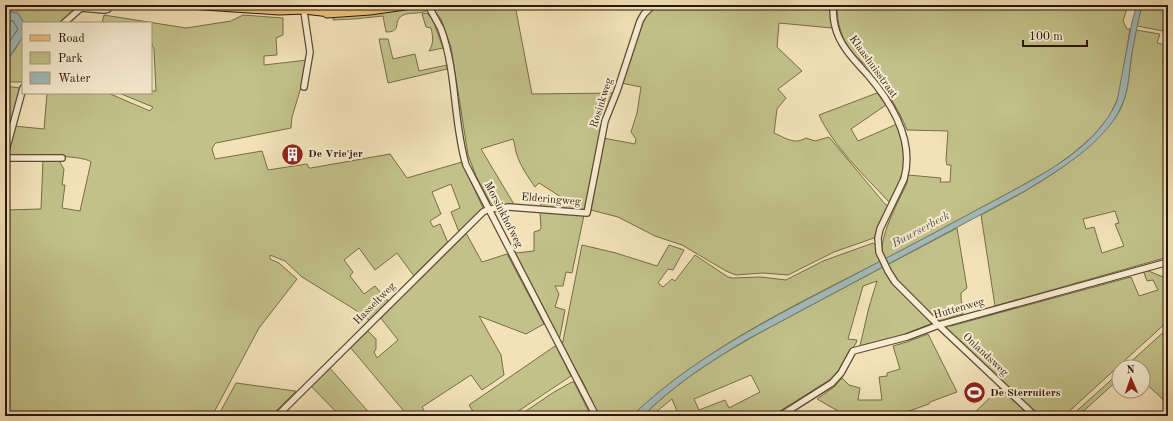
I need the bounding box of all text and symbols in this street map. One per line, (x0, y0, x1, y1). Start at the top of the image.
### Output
legend (22, 22, 152, 94)
scale bar (1023, 22, 1087, 48)
text: 100 m (1029, 31, 1063, 43)
text: Road (58, 33, 85, 45)
street label: Klaashuisstraat (847, 34, 899, 100)
text: Park (58, 53, 83, 65)
text: Water (58, 73, 91, 85)
street label: Rosinkweg (589, 77, 615, 129)
building icon: De Vrie'jer (280, 141, 306, 167)
place label: De Vrie'jer (308, 149, 363, 160)
street label: Morsinkhofweg (482, 180, 524, 250)
street label: Elderingweg (521, 192, 581, 208)
water label: Buurserbeek (889, 210, 952, 251)
street label: Hasseltweg (352, 281, 398, 327)
street label: Huttenweg (932, 296, 986, 321)
street label: Onlandsweg (960, 331, 1010, 379)
north arrow (1111, 359, 1151, 399)
text: N (1126, 365, 1136, 376)
sports icon: De Sterruiters (961, 380, 987, 406)
place label: De Sterruiters (990, 388, 1061, 399)

